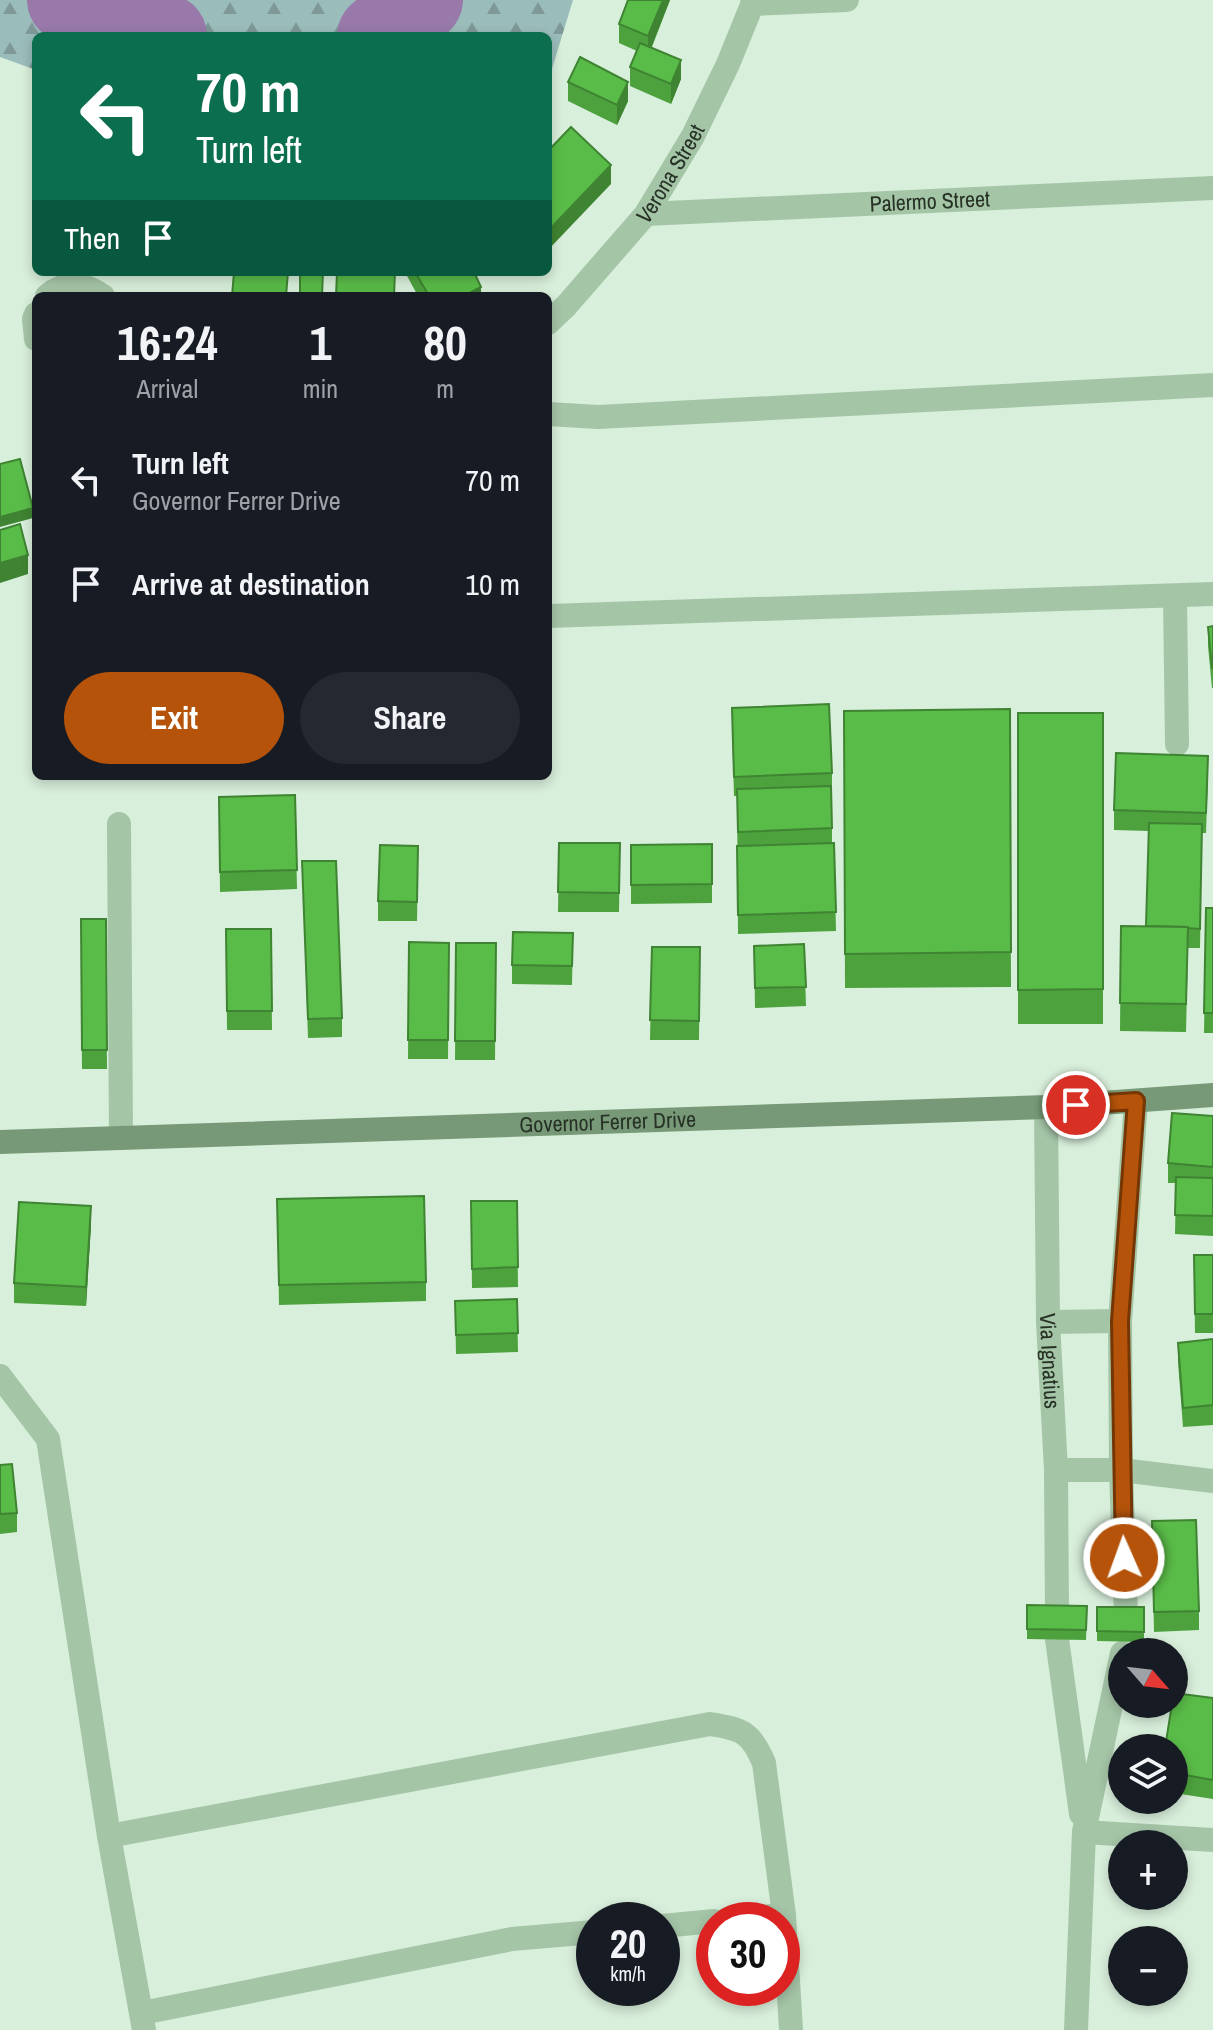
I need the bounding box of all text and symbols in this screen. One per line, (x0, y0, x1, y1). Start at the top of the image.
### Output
text: 70 m (196, 54, 301, 129)
icon: left (64, 64, 168, 168)
street label: Verona Street (629, 119, 712, 230)
text: Turn left (196, 126, 302, 174)
street label: Palermo Street (869, 183, 991, 219)
icon: arrive (136, 216, 180, 260)
text: Then (64, 218, 120, 258)
text: 16:24 (117, 310, 218, 375)
text: 1 (309, 310, 331, 375)
text: 80 (423, 310, 467, 375)
text: Arrival (137, 371, 198, 406)
text: min (303, 371, 338, 406)
text: m (436, 371, 454, 406)
text: Turn left (132, 443, 229, 483)
icon: left (64, 458, 108, 502)
text: 70 m (465, 460, 520, 500)
text: Governor Ferrer Drive (132, 483, 341, 518)
icon: arrive (64, 562, 108, 606)
text: Arrive at destination (132, 564, 370, 604)
text: 10 m (465, 564, 520, 604)
button: Exit (64, 672, 284, 764)
button: Share (300, 672, 520, 764)
pin (1042, 1071, 1110, 1139)
icon: arrive (1054, 1083, 1098, 1127)
street label: Governor Ferrer Drive (519, 1104, 697, 1140)
street label: Via Ignatius (1033, 1313, 1068, 1410)
position arrow (1082, 1516, 1166, 1600)
north arrow (1108, 1638, 1188, 1718)
map controls (1108, 1638, 1188, 2006)
button: layers (1108, 1734, 1188, 1814)
button: + (1108, 1830, 1188, 1910)
speed limit sign: 30 (696, 1902, 800, 2006)
text: 20 (610, 1917, 646, 1970)
button: − (1108, 1926, 1188, 2006)
text: km/h (610, 1960, 646, 1987)

